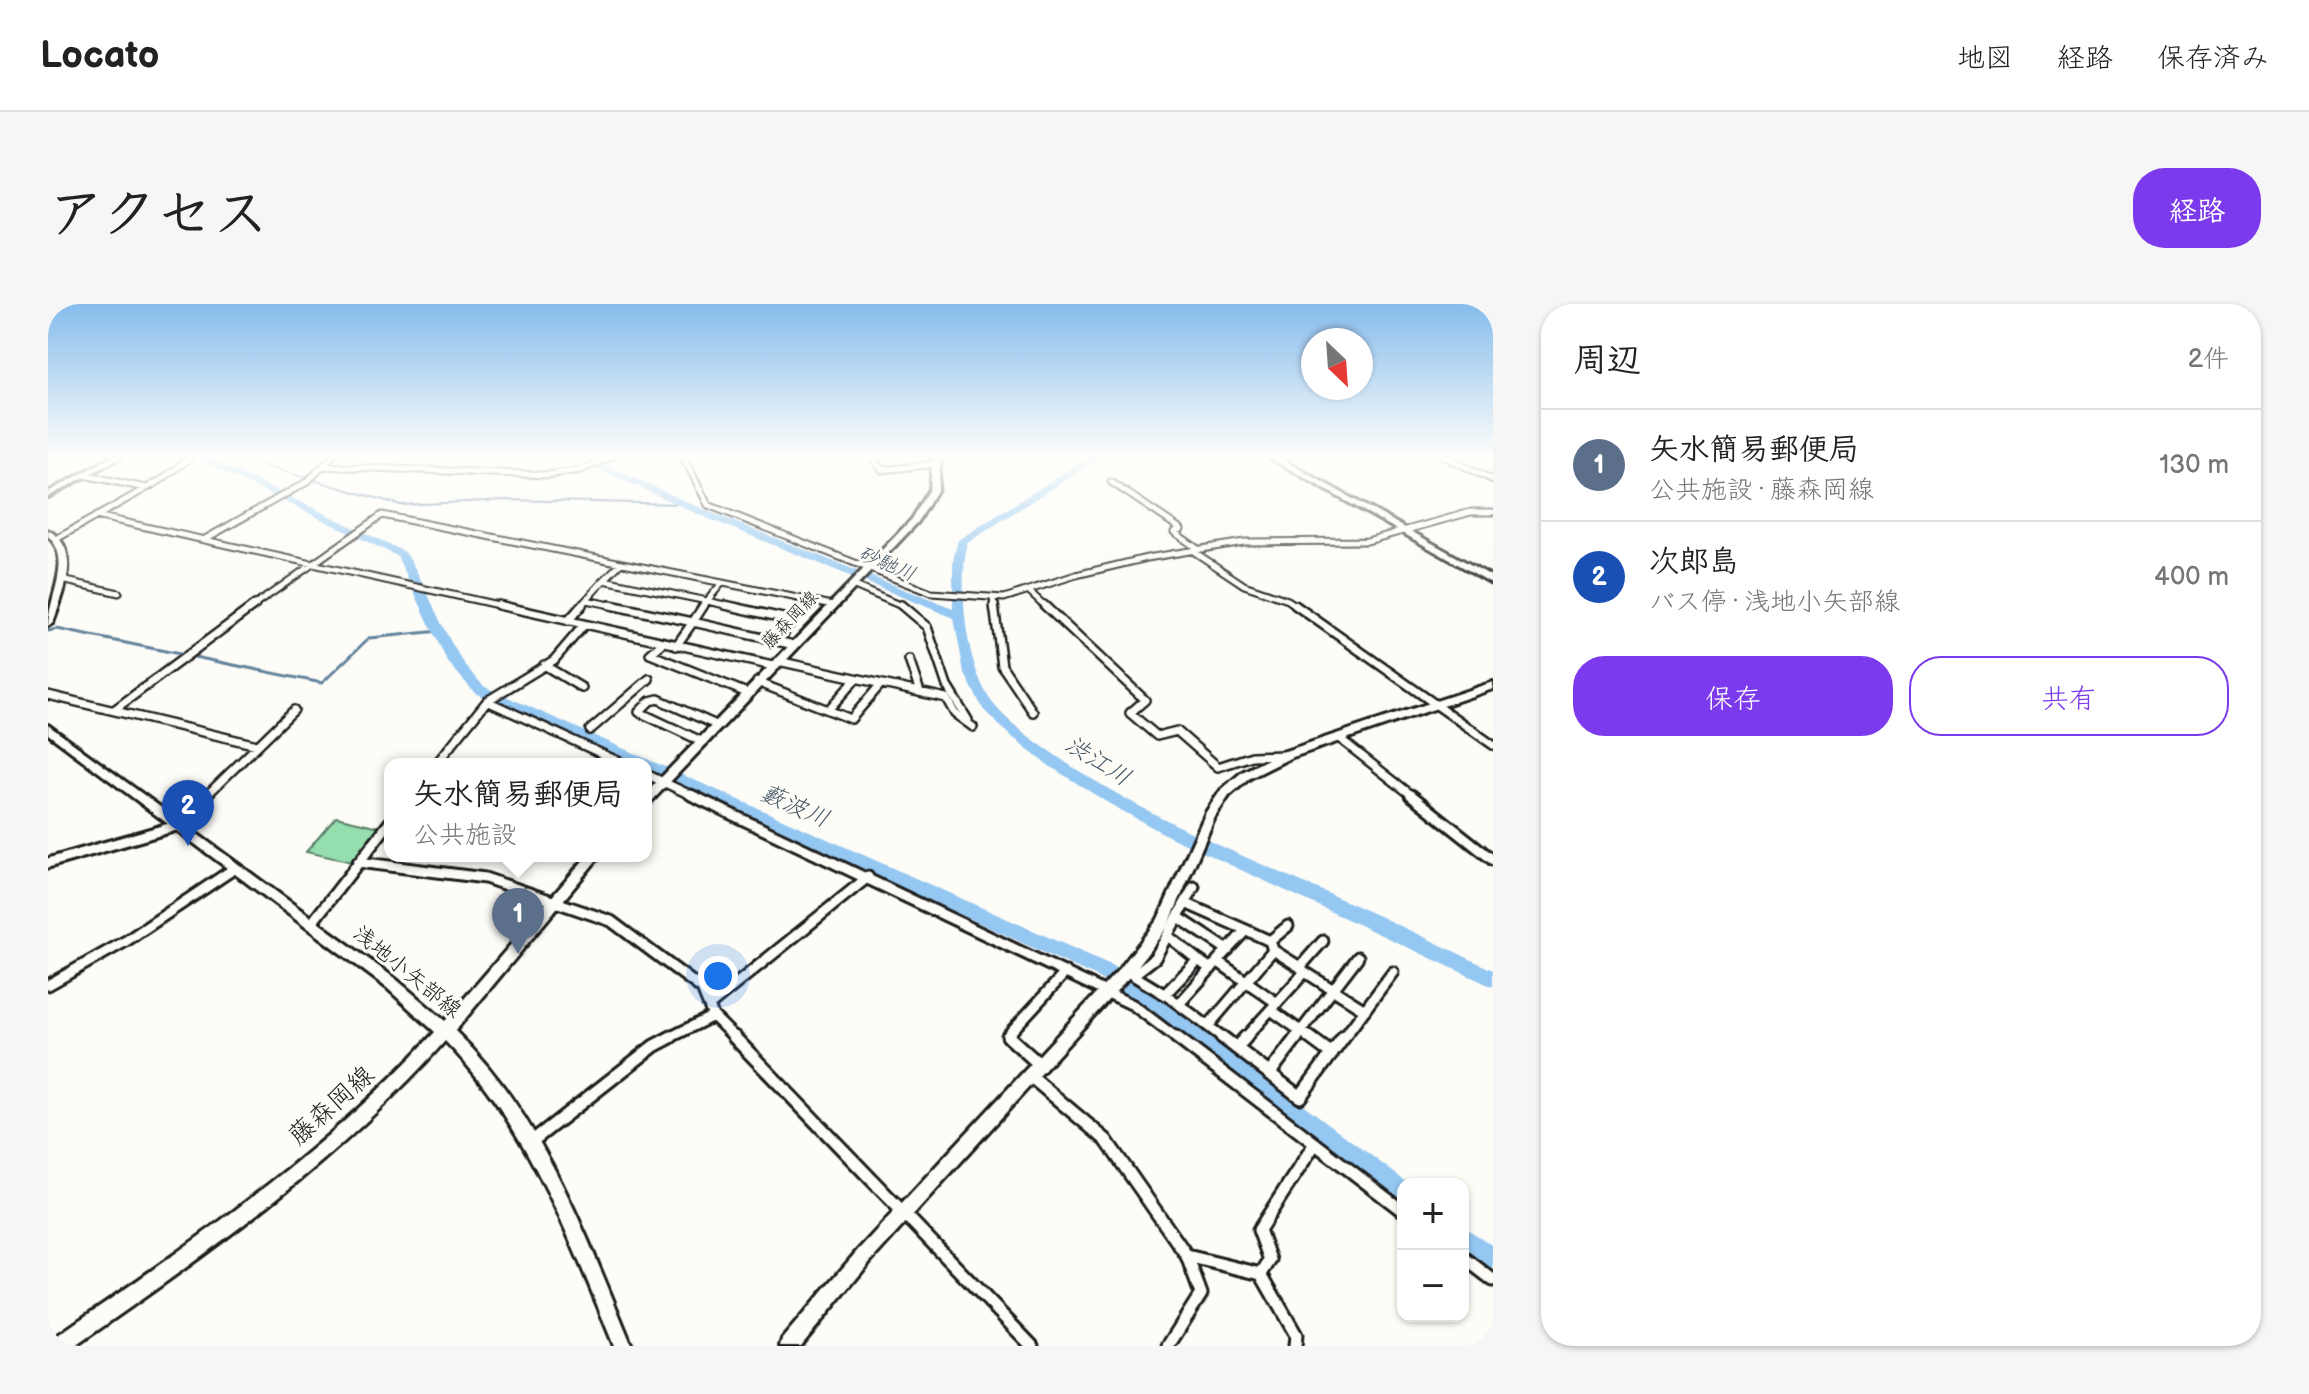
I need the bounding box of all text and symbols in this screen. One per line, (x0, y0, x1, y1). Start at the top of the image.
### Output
text: Locato (40, 33, 159, 78)
text: 地図 (1957, 42, 2013, 75)
text: 経路 (2057, 42, 2113, 75)
text: 保存済み (2157, 42, 2269, 75)
button: 経路 (2133, 168, 2261, 248)
text: アクセス (48, 182, 269, 249)
north arrow (1301, 328, 1373, 400)
text: 周辺 (1573, 340, 1641, 381)
text: 2件 (2188, 344, 2229, 375)
text: 矢水簡易郵便局 (1649, 432, 1859, 468)
text: 1 (1594, 450, 1604, 481)
text: 130 m (2159, 450, 2229, 481)
text: 公共施設 · 藤森岡線 (1649, 475, 1874, 506)
water label: 砂馳川 (855, 541, 919, 587)
text: 次郎島 (1649, 544, 1739, 580)
text: 2 (1591, 562, 1607, 593)
text: 400 m (2154, 562, 2229, 593)
street label: 藤森岡線 (757, 587, 823, 653)
text: バス停 · 浅地小矢部線 (1649, 587, 1900, 618)
button: 保存 (1573, 656, 1893, 736)
button: 共有 (1909, 656, 2229, 736)
water label: 渋江川 (1060, 730, 1136, 792)
popup (384, 758, 652, 862)
text: 矢水簡易郵便局 (413, 777, 623, 813)
water label: 藪波川 (756, 778, 834, 834)
pin: 2 (162, 780, 214, 846)
text: 公共施設 (413, 820, 517, 851)
pin: 1 (492, 888, 544, 954)
street label: 浅地小矢部線 (347, 920, 467, 1024)
your location (698, 956, 738, 996)
street label: 藤森岡線 (283, 1060, 381, 1152)
map controls (1397, 1178, 1469, 1322)
button: + (1397, 1178, 1469, 1250)
button: − (1397, 1250, 1469, 1322)

